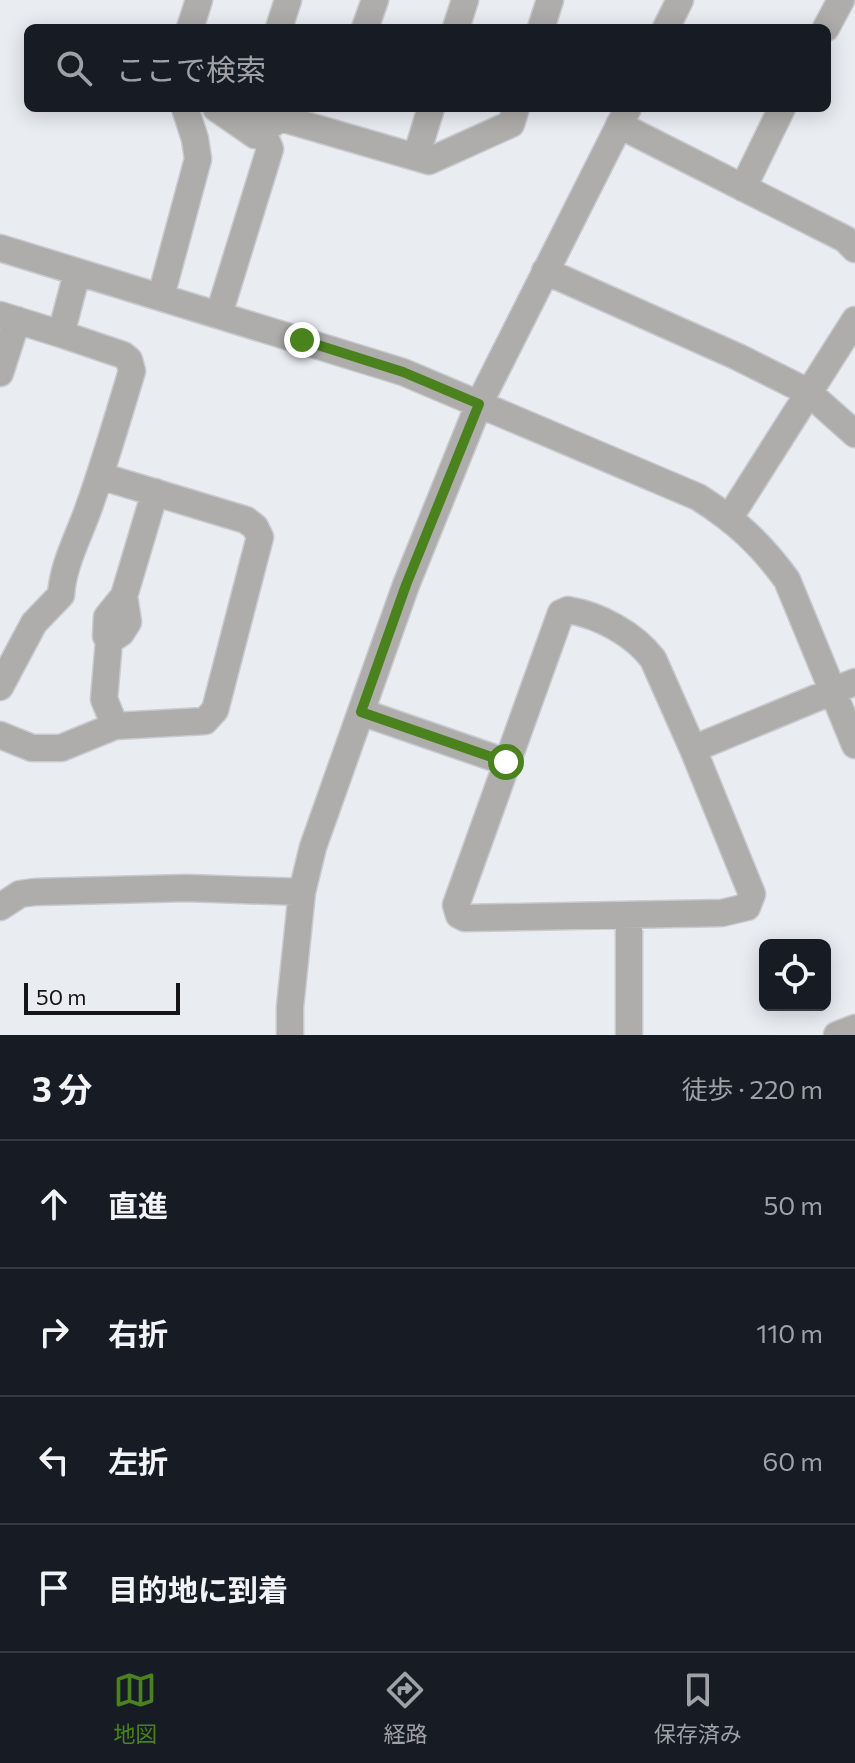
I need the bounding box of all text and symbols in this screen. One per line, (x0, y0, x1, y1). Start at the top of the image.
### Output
search box (24, 24, 831, 112)
icon: search (52, 46, 96, 90)
text: ここで検索 (116, 50, 266, 87)
route end (284, 322, 320, 358)
route start (488, 744, 524, 780)
map controls (759, 939, 831, 1011)
button: locate (759, 939, 831, 1011)
scale bar (24, 979, 180, 1015)
text: 50 m (36, 983, 86, 1010)
text: 3 分 (32, 1067, 92, 1109)
text: 徒歩 · 220 m (682, 1073, 823, 1104)
icon: ahead (32, 1182, 76, 1226)
text: 直進 (108, 1186, 168, 1223)
text: 50 m (763, 1189, 823, 1220)
icon: right (32, 1310, 76, 1354)
text: 右折 (108, 1314, 168, 1351)
text: 110 m (756, 1317, 823, 1348)
icon: left (32, 1438, 76, 1482)
text: 左折 (108, 1442, 168, 1479)
text: 60 m (763, 1445, 823, 1476)
icon: arrive (32, 1566, 76, 1610)
text: 目的地に到着 (108, 1570, 288, 1607)
tab: 地図 (113, 1668, 157, 1748)
tab: 経路 (383, 1668, 428, 1748)
tab: 保存済み (654, 1668, 742, 1748)

